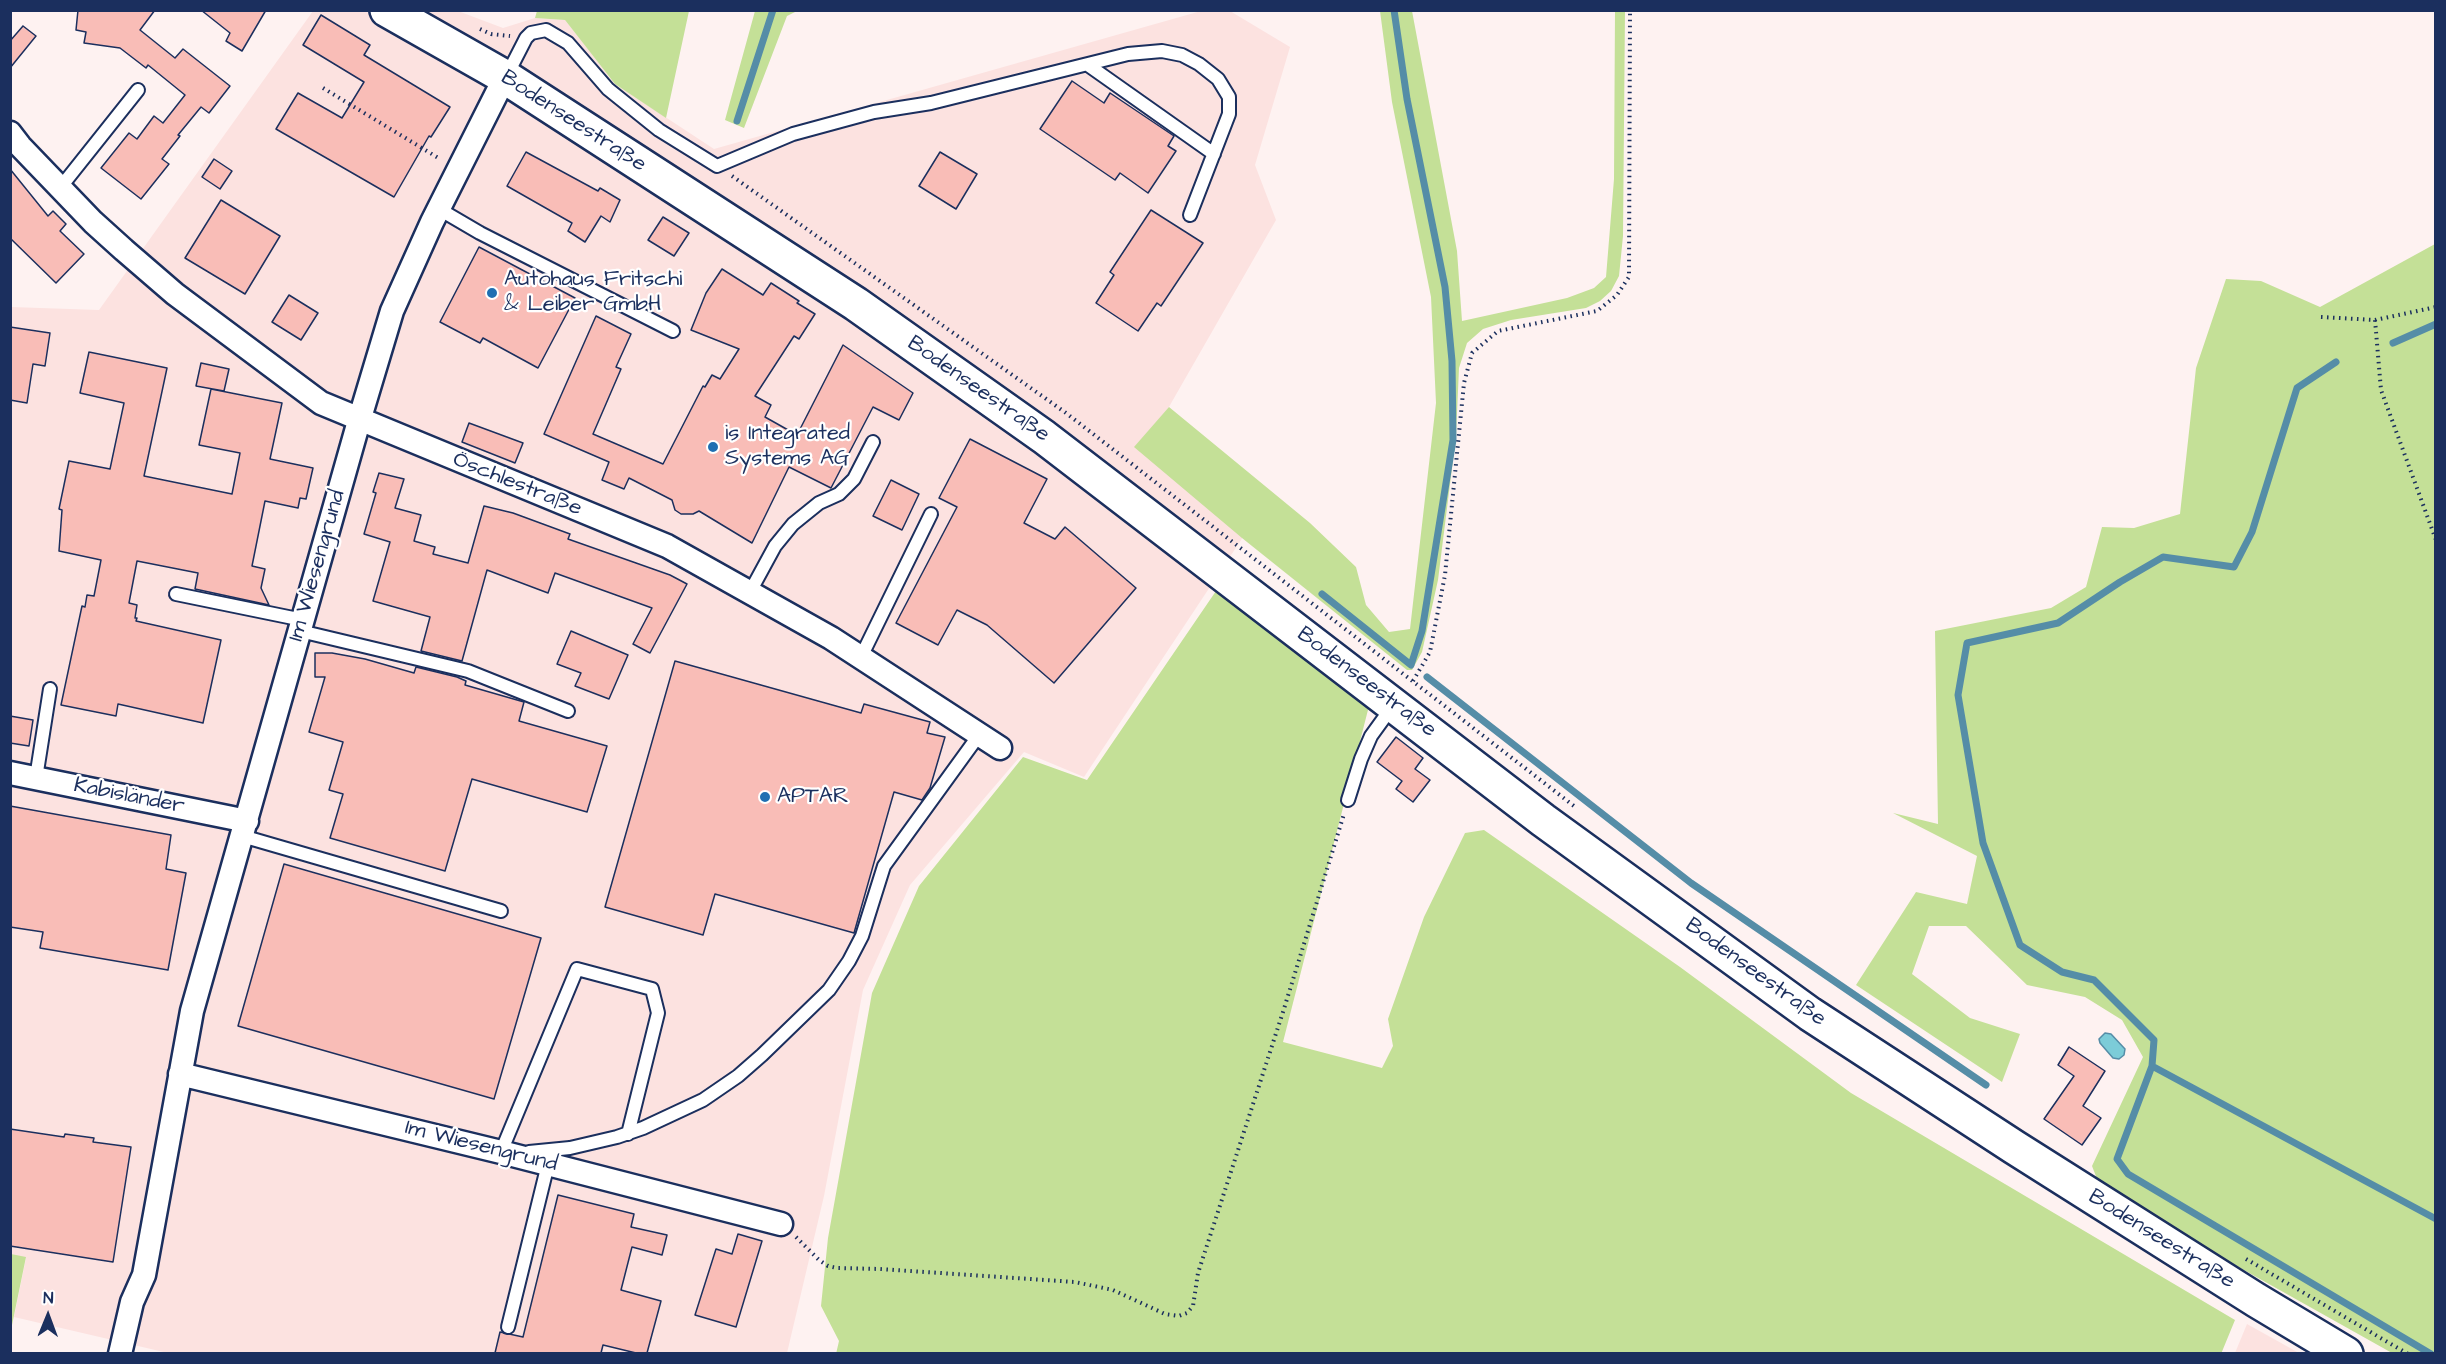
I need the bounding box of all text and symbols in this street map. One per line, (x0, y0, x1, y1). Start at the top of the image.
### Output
street label: Bodenseestraße (495, 65, 651, 179)
place label: Autohaus Fritschi & Leiber GmbH (504, 267, 682, 318)
marker: Autohaus Fritschi & Leiber GmbH (485, 286, 499, 300)
street label: Bodenseestraße (902, 331, 1054, 449)
place label: is Integrated Systems AG (725, 421, 850, 472)
marker: is Integrated Systems AG (706, 440, 720, 454)
street label: Öschlestraße (449, 447, 585, 523)
street label: Im Wiesengrund (284, 487, 352, 645)
street label: Bodenseestraße (1291, 622, 1441, 744)
street label: Kabisländer (71, 773, 187, 821)
place label: APTAR (777, 784, 849, 810)
marker: APTAR (758, 790, 772, 804)
street label: Bodenseestraße (1679, 913, 1831, 1033)
street label: Im Wiesengrund (402, 1115, 560, 1179)
street label: Bodenseestraße (2083, 1184, 2239, 1296)
north arrow (18, 1286, 78, 1346)
text: N (43, 1287, 54, 1309)

